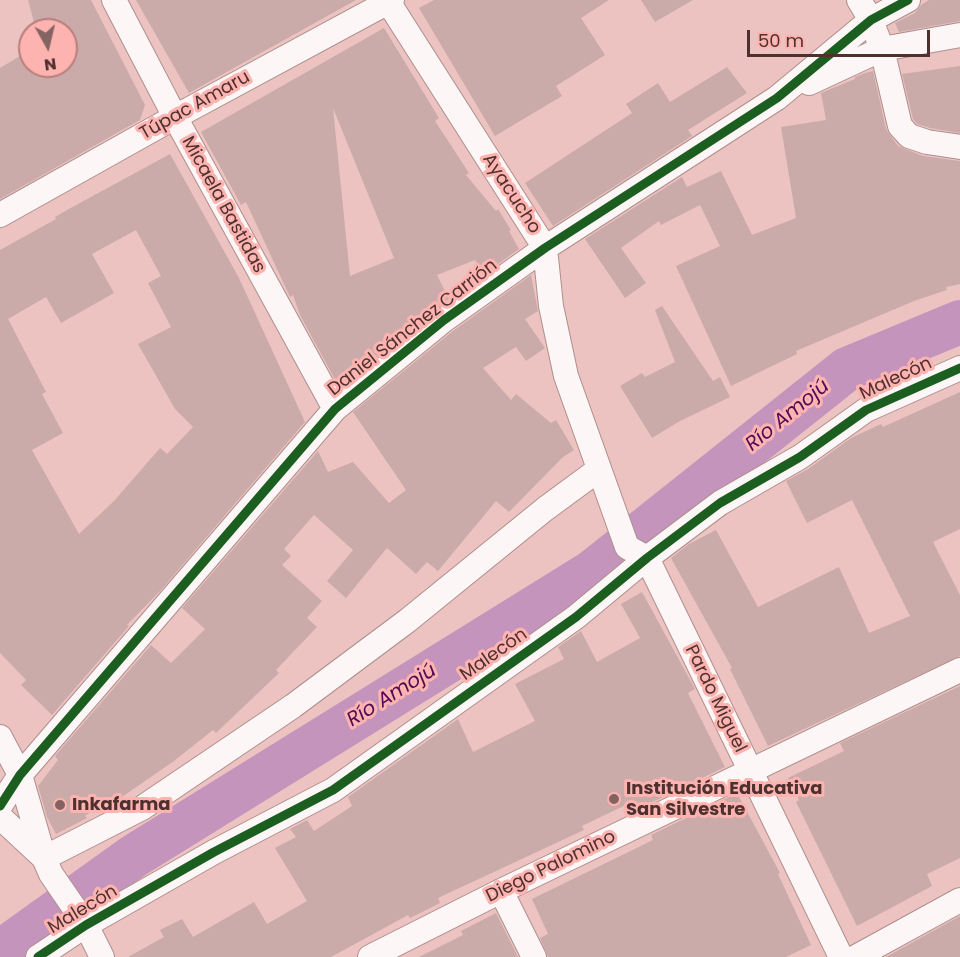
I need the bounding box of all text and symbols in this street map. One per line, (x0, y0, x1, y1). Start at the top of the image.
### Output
north arrow (18, 18, 78, 78)
scale bar (750, 18, 933, 56)
text: 50 m (758, 28, 804, 53)
text: N (43, 52, 58, 77)
street label: Túpac Amaru (136, 67, 254, 145)
street label: Micaela Bastidas (176, 133, 270, 277)
street label: Ayacucho (477, 150, 545, 238)
street label: Daniel Sánchez Carrión (324, 255, 502, 401)
street label: Malecón (856, 353, 936, 405)
water label: Río Amojú (741, 375, 835, 457)
street label: Malecón (456, 624, 532, 686)
street label: Pardo Miguel (680, 642, 750, 756)
water label: Río Amojú (343, 659, 441, 733)
place label: Institución Educativa San Silvestre (626, 778, 822, 820)
marker: Institución Educativa San Silvestre (607, 792, 621, 806)
place label: Inkafarma (72, 794, 170, 816)
marker: Inkafarma (53, 798, 67, 812)
street label: Diego Palomino (483, 826, 619, 908)
street label: Malecón (44, 881, 122, 939)

